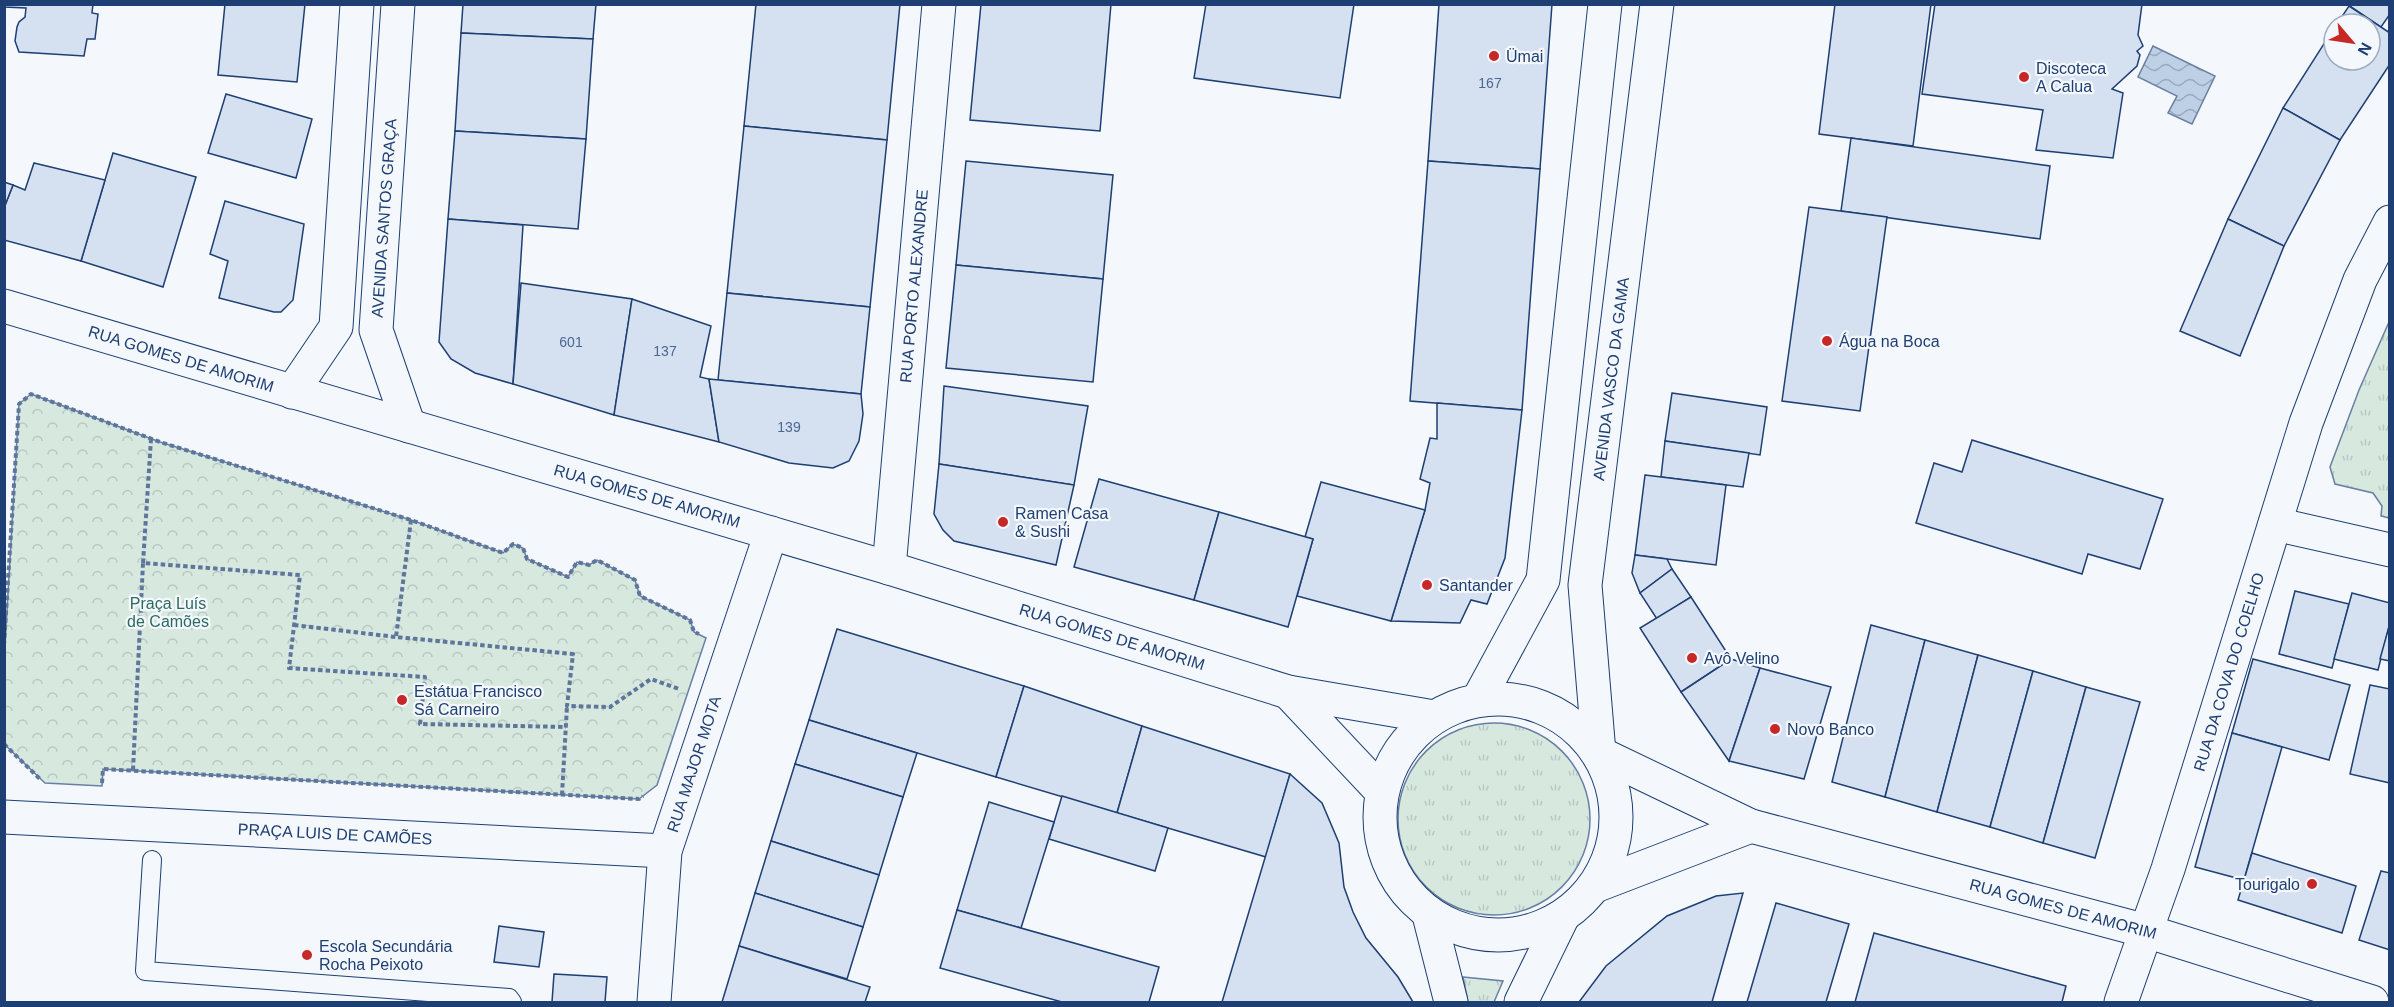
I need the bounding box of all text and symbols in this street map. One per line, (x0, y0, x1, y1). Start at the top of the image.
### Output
north arrow (2322, 12, 2382, 72)
text: N (2354, 40, 2375, 58)
place label: Ümai (1506, 48, 1543, 65)
marker: Ümai (1487, 49, 1501, 63)
place label: Discoteca A Calua (2036, 60, 2106, 95)
marker: Discoteca A Calua (2017, 70, 2031, 84)
house number: 167 (1478, 75, 1502, 91)
street label: AVENIDA SANTOS GRAÇA (369, 118, 399, 318)
street label: RUA PORTO ALEXANDRE (897, 189, 931, 383)
street label: AVENIDA VASCO DA GAMA (1590, 276, 1632, 482)
street label: RUA GOMES DE AMORIM (86, 323, 276, 395)
place label: Água na Boca (1839, 332, 1940, 350)
house number: 601 (559, 334, 583, 350)
marker: Água na Boca (1820, 334, 1834, 348)
house number: 137 (653, 343, 677, 359)
house number: 139 (777, 419, 801, 435)
street label: RUA GOMES DE AMORIM (552, 461, 742, 531)
place label: Ramen Casa & Sushi (1015, 505, 1108, 540)
marker: Ramen Casa & Sushi (996, 515, 1010, 529)
street label: RUA DA COVA DO COELHO (2191, 571, 2267, 773)
place label: Santander (1439, 577, 1514, 594)
marker: Santander (1420, 578, 1434, 592)
park label: Praça Luís de Camões (127, 595, 209, 630)
street label: RUA GOMES DE AMORIM (1017, 601, 1207, 673)
place label: Avô Velino (1704, 650, 1779, 667)
marker: Avô Velino (1685, 651, 1699, 665)
place label: Estátua Francisco Sá Carneiro (414, 683, 542, 718)
marker: Estátua Francisco Sá Carneiro (395, 693, 409, 707)
street label: RUA MAJOR MOTA (664, 693, 724, 835)
place label: Novo Banco (1787, 721, 1874, 738)
marker: Novo Banco (1768, 722, 1782, 736)
street label: PRAÇA LUIS DE CAMÕES (237, 818, 433, 848)
street label: RUA GOMES DE AMORIM (1968, 876, 2158, 942)
place label: Tourigalo (2235, 876, 2300, 893)
marker: Tourigalo (2305, 877, 2319, 891)
place label: Escola Secundária Rocha Peixoto (319, 938, 453, 973)
marker: Escola Secundária Rocha Peixoto (300, 948, 314, 962)

